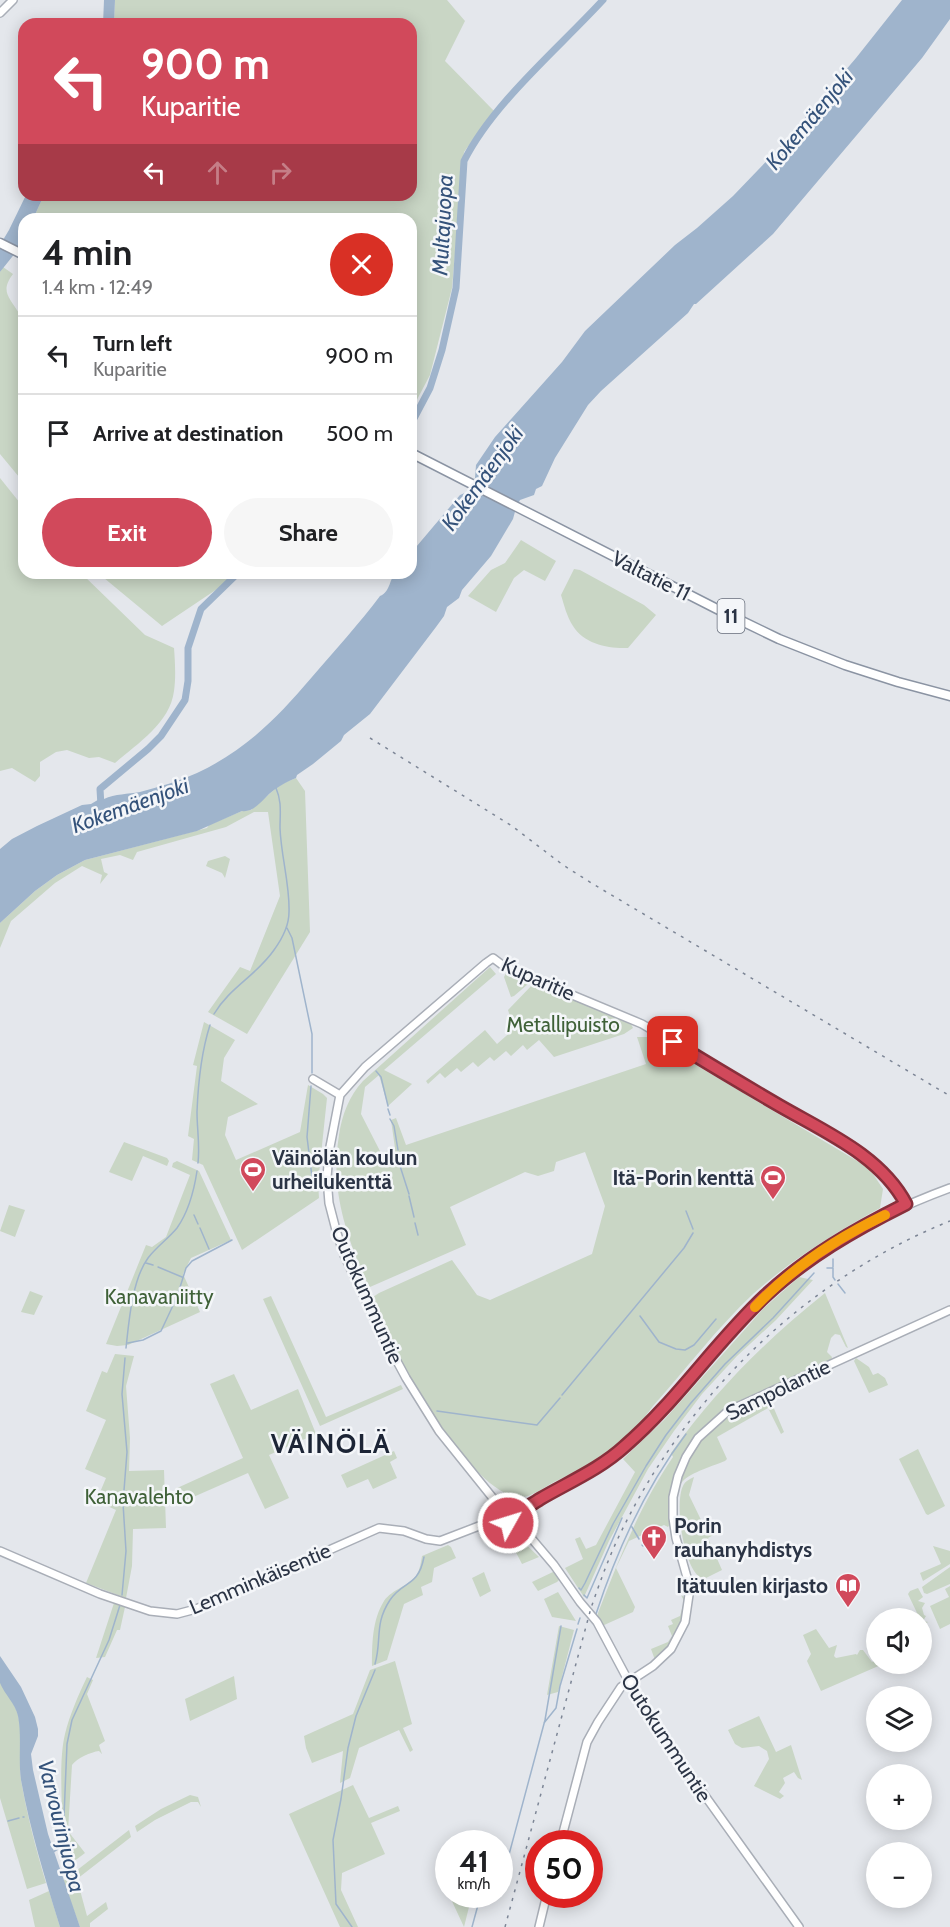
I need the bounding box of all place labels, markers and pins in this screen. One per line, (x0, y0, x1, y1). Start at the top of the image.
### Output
pin (647, 1016, 698, 1067)
place label: Väinölän koulun urheilukenttä (272, 1145, 417, 1194)
sports icon: Väinölän koulun urheilukenttä (238, 1155, 268, 1193)
sports icon: Itä-Porin kenttä (758, 1163, 788, 1201)
place label: Itä-Porin kenttä (612, 1165, 755, 1190)
place label: Porin rauhanyhdistys (674, 1513, 812, 1562)
church icon: Porin rauhanyhdistys (639, 1523, 669, 1561)
library icon: Itätuulen kirjasto (833, 1571, 863, 1609)
place label: Itätuulen kirjasto (676, 1573, 828, 1598)

